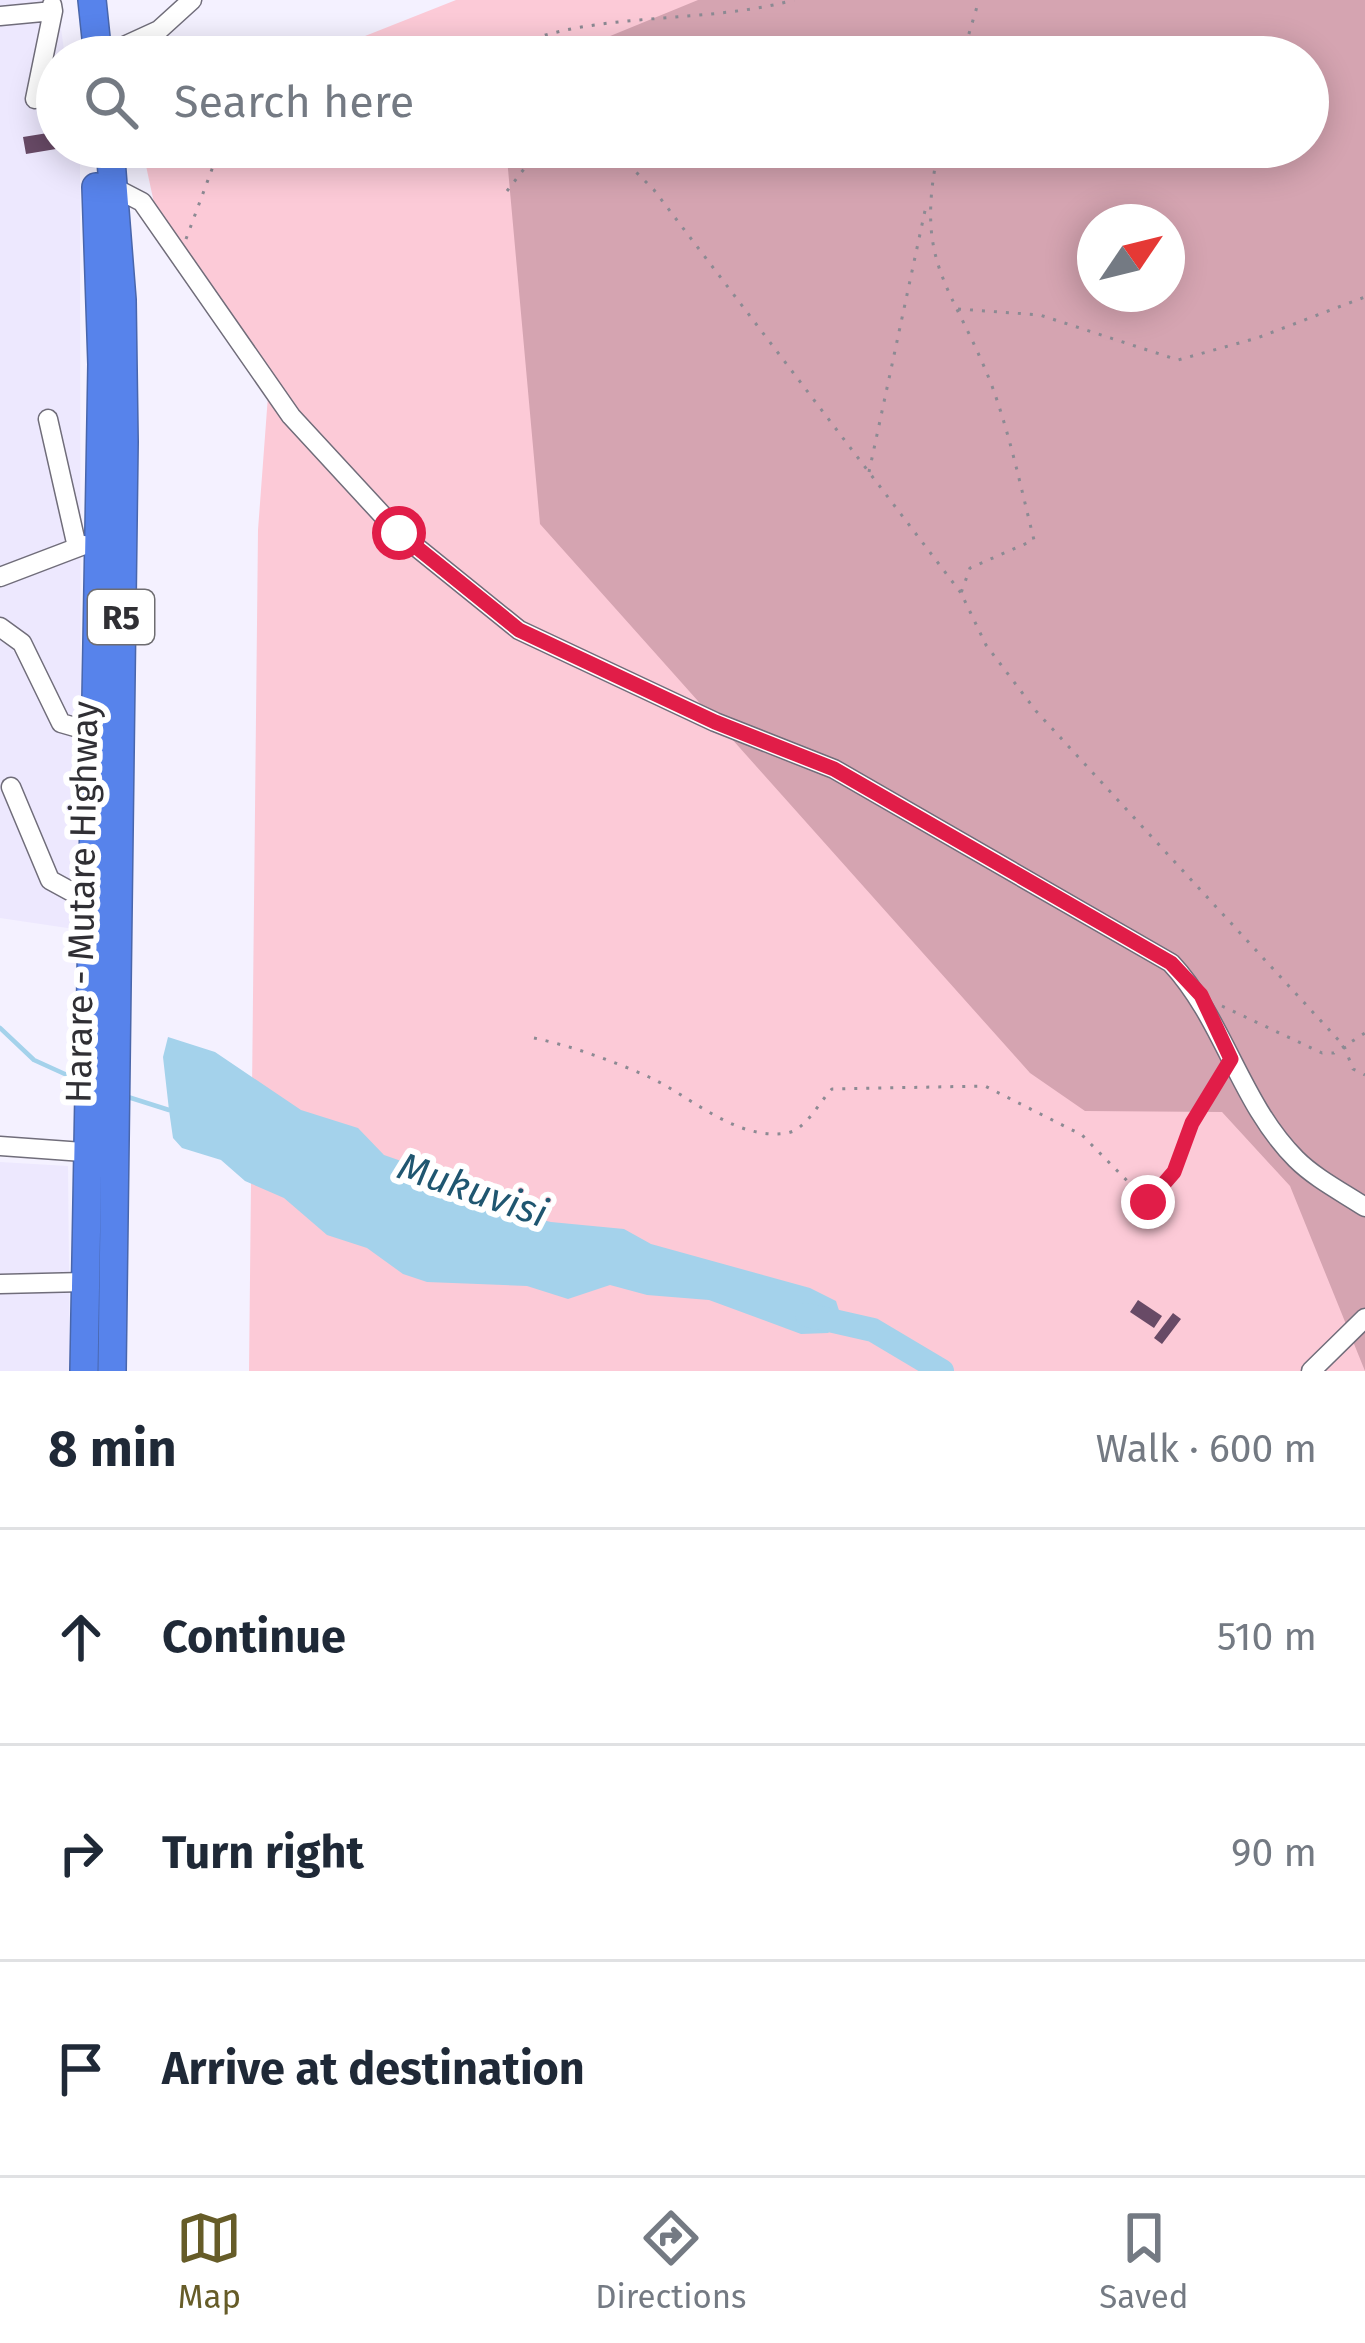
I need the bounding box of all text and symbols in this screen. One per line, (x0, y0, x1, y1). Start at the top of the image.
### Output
search box (36, 36, 1329, 168)
icon: search (78, 69, 144, 135)
text: Search here (174, 75, 414, 129)
north arrow (1077, 204, 1185, 312)
route start (372, 506, 426, 560)
road number: R5 (88, 590, 154, 644)
street label: Harare - Mutare Highway (56, 700, 108, 1103)
water label: Mukuvisi (392, 1143, 554, 1237)
route end (1121, 1175, 1175, 1229)
text: 8 min (48, 1418, 177, 1480)
text: Walk · 600 m (1096, 1426, 1317, 1472)
icon: ahead (48, 1604, 114, 1670)
text: Continue (162, 1610, 346, 1664)
text: 510 m (1217, 1614, 1317, 1660)
icon: right (48, 1820, 114, 1886)
text: Turn right (162, 1826, 364, 1880)
text: 90 m (1231, 1830, 1317, 1876)
icon: arrive (48, 2036, 114, 2102)
text: Arrive at destination (162, 2042, 585, 2096)
tab: Map (176, 2205, 242, 2317)
tab: Directions (595, 2205, 747, 2317)
tab: Saved (1099, 2205, 1189, 2317)

